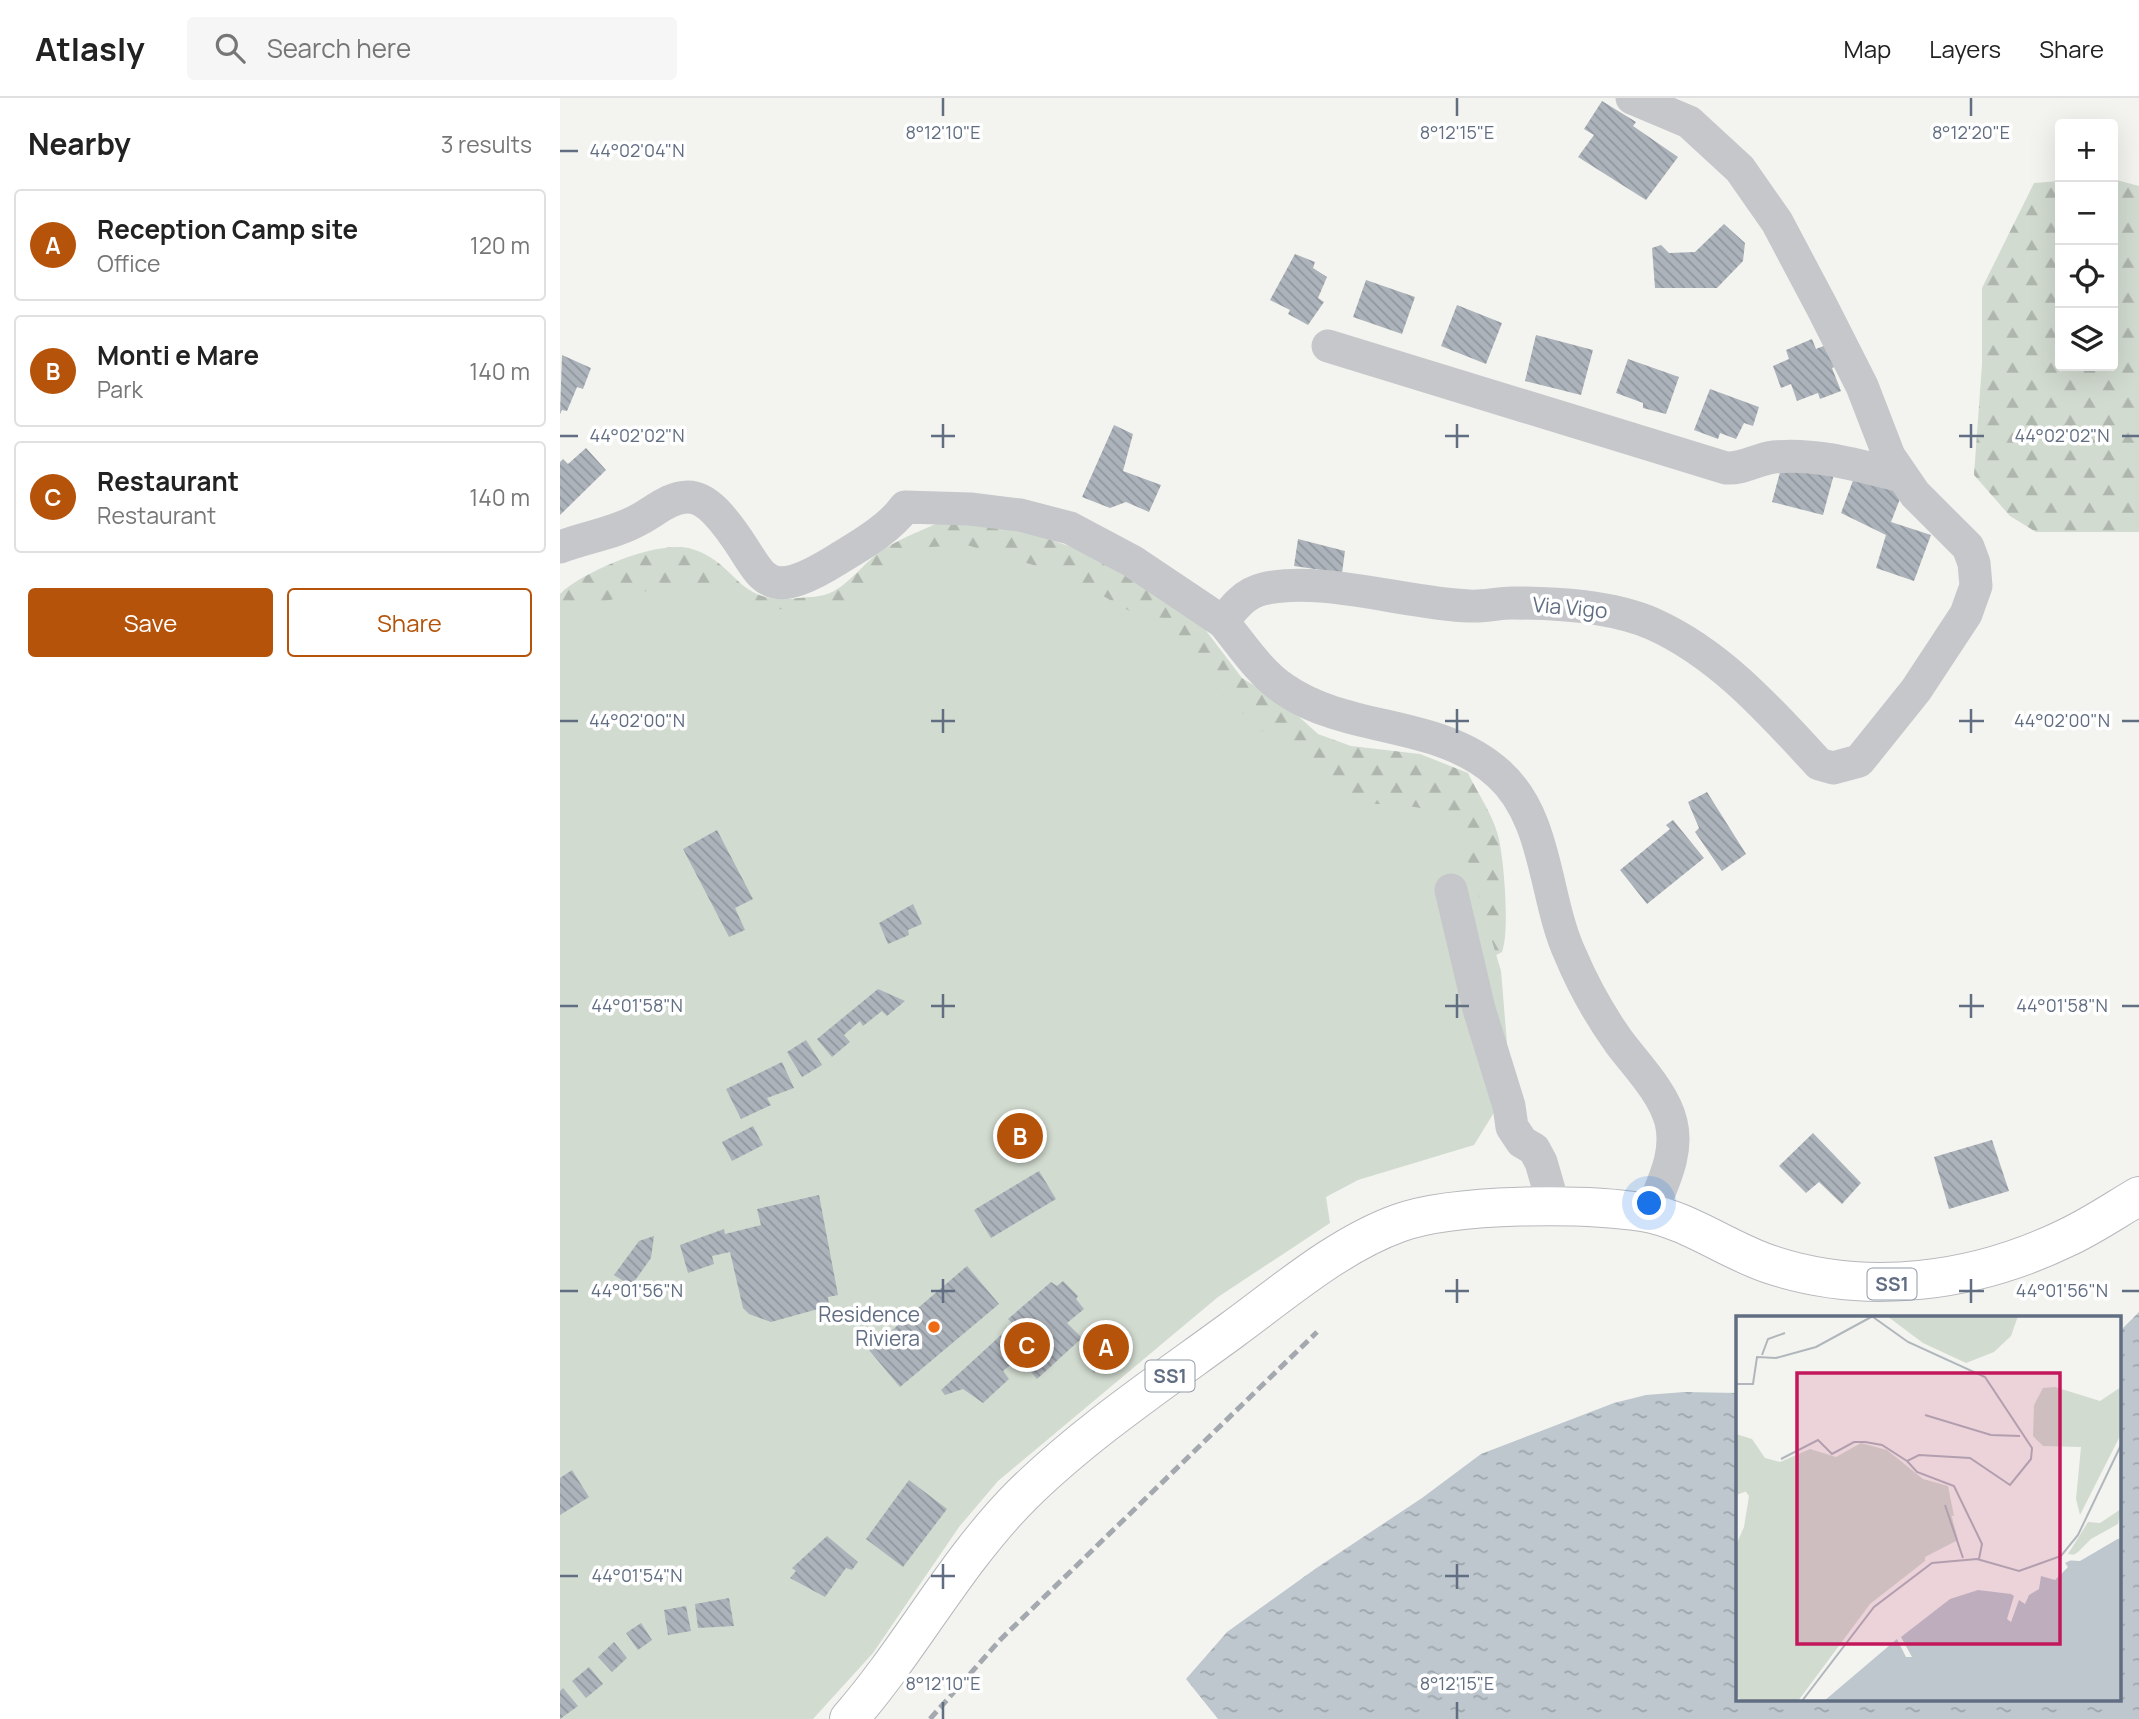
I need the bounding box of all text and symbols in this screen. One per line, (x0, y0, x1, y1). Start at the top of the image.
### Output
search box (187, 17, 677, 80)
text: Atlasly (35, 26, 145, 71)
icon: search (211, 29, 249, 67)
text: Search here (267, 30, 411, 66)
text: Map (1844, 32, 1891, 65)
text: Layers (1929, 32, 2001, 65)
text: Share (2039, 32, 2104, 65)
map controls (2055, 119, 2118, 371)
button: + (2055, 119, 2118, 182)
text: 8°12'10"E (906, 120, 981, 144)
text: 8°12'15"E (1420, 120, 1494, 144)
text: 8°12'20"E (1932, 120, 2010, 144)
text: Nearby (28, 123, 131, 164)
text: 3 results (441, 128, 532, 160)
text: 44°02'04"N (589, 138, 685, 162)
button: − (2055, 182, 2118, 245)
text: Reception Camp site (97, 211, 358, 247)
text: A (45, 229, 61, 261)
text: 120 m (470, 229, 530, 261)
button: locate (2055, 245, 2118, 308)
text: Office (97, 247, 160, 279)
button: layers (2055, 308, 2118, 371)
text: Monti e Mare (97, 337, 259, 373)
text: B (46, 355, 60, 387)
text: 140 m (469, 355, 530, 387)
text: Park (97, 373, 143, 405)
text: 44°02'02"N (589, 423, 685, 447)
text: 44°02'02"N (2014, 423, 2110, 447)
text: Restaurant (97, 463, 239, 499)
text: C (45, 481, 62, 513)
text: 140 m (469, 481, 530, 513)
text: Restaurant (97, 499, 216, 531)
button: Save (28, 588, 273, 657)
button: Share (287, 588, 532, 657)
street label: Via Vigo (1531, 590, 1609, 624)
text: 44°02'00"N (589, 708, 685, 732)
text: 44°02'00"N (2014, 708, 2110, 732)
text: 44°01'58"N (591, 993, 683, 1017)
text: 44°01'58"N (2016, 993, 2108, 1017)
pin: B (997, 1110, 1043, 1162)
your location (1632, 1186, 1666, 1220)
road number: SS1 (1868, 1268, 1916, 1300)
text: 44°01'56"N (591, 1278, 683, 1302)
text: 44°01'56"N (2016, 1278, 2108, 1302)
place label: Residence Riviera (818, 1300, 920, 1352)
inset map (1736, 1316, 2122, 1702)
marker: Residence Riviera (926, 1319, 942, 1335)
pin: C (1004, 1319, 1050, 1371)
pin: A (1083, 1321, 1129, 1373)
road number: SS1 (1146, 1360, 1194, 1392)
text: 44°01'54"N (591, 1563, 683, 1587)
text: 8°12'10"E (906, 1671, 981, 1695)
text: 8°12'15"E (1420, 1671, 1494, 1695)

